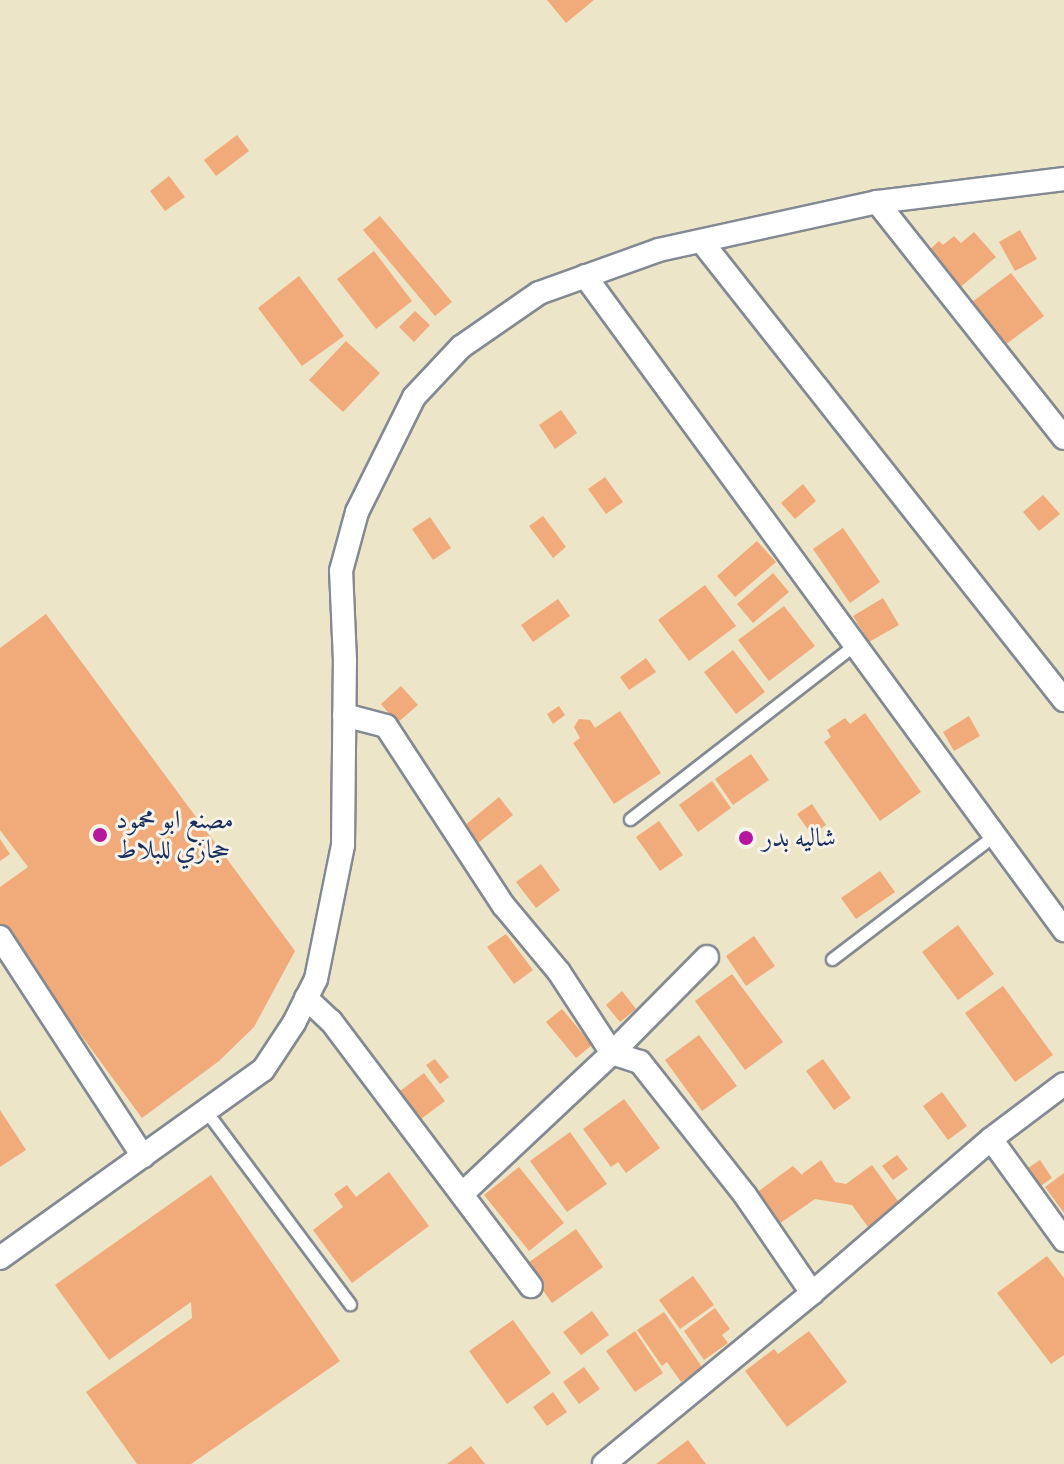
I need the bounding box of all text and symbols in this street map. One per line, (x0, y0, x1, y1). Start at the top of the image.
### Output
place label: مصنع ابو محمود حجازي للبلاط (116, 804, 234, 866)
place label: شاليه بدر (762, 822, 836, 854)
marker: مصنع ابو محمود حجازي للبلاط (91, 826, 109, 844)
marker: شاليه بدر (737, 829, 755, 847)

